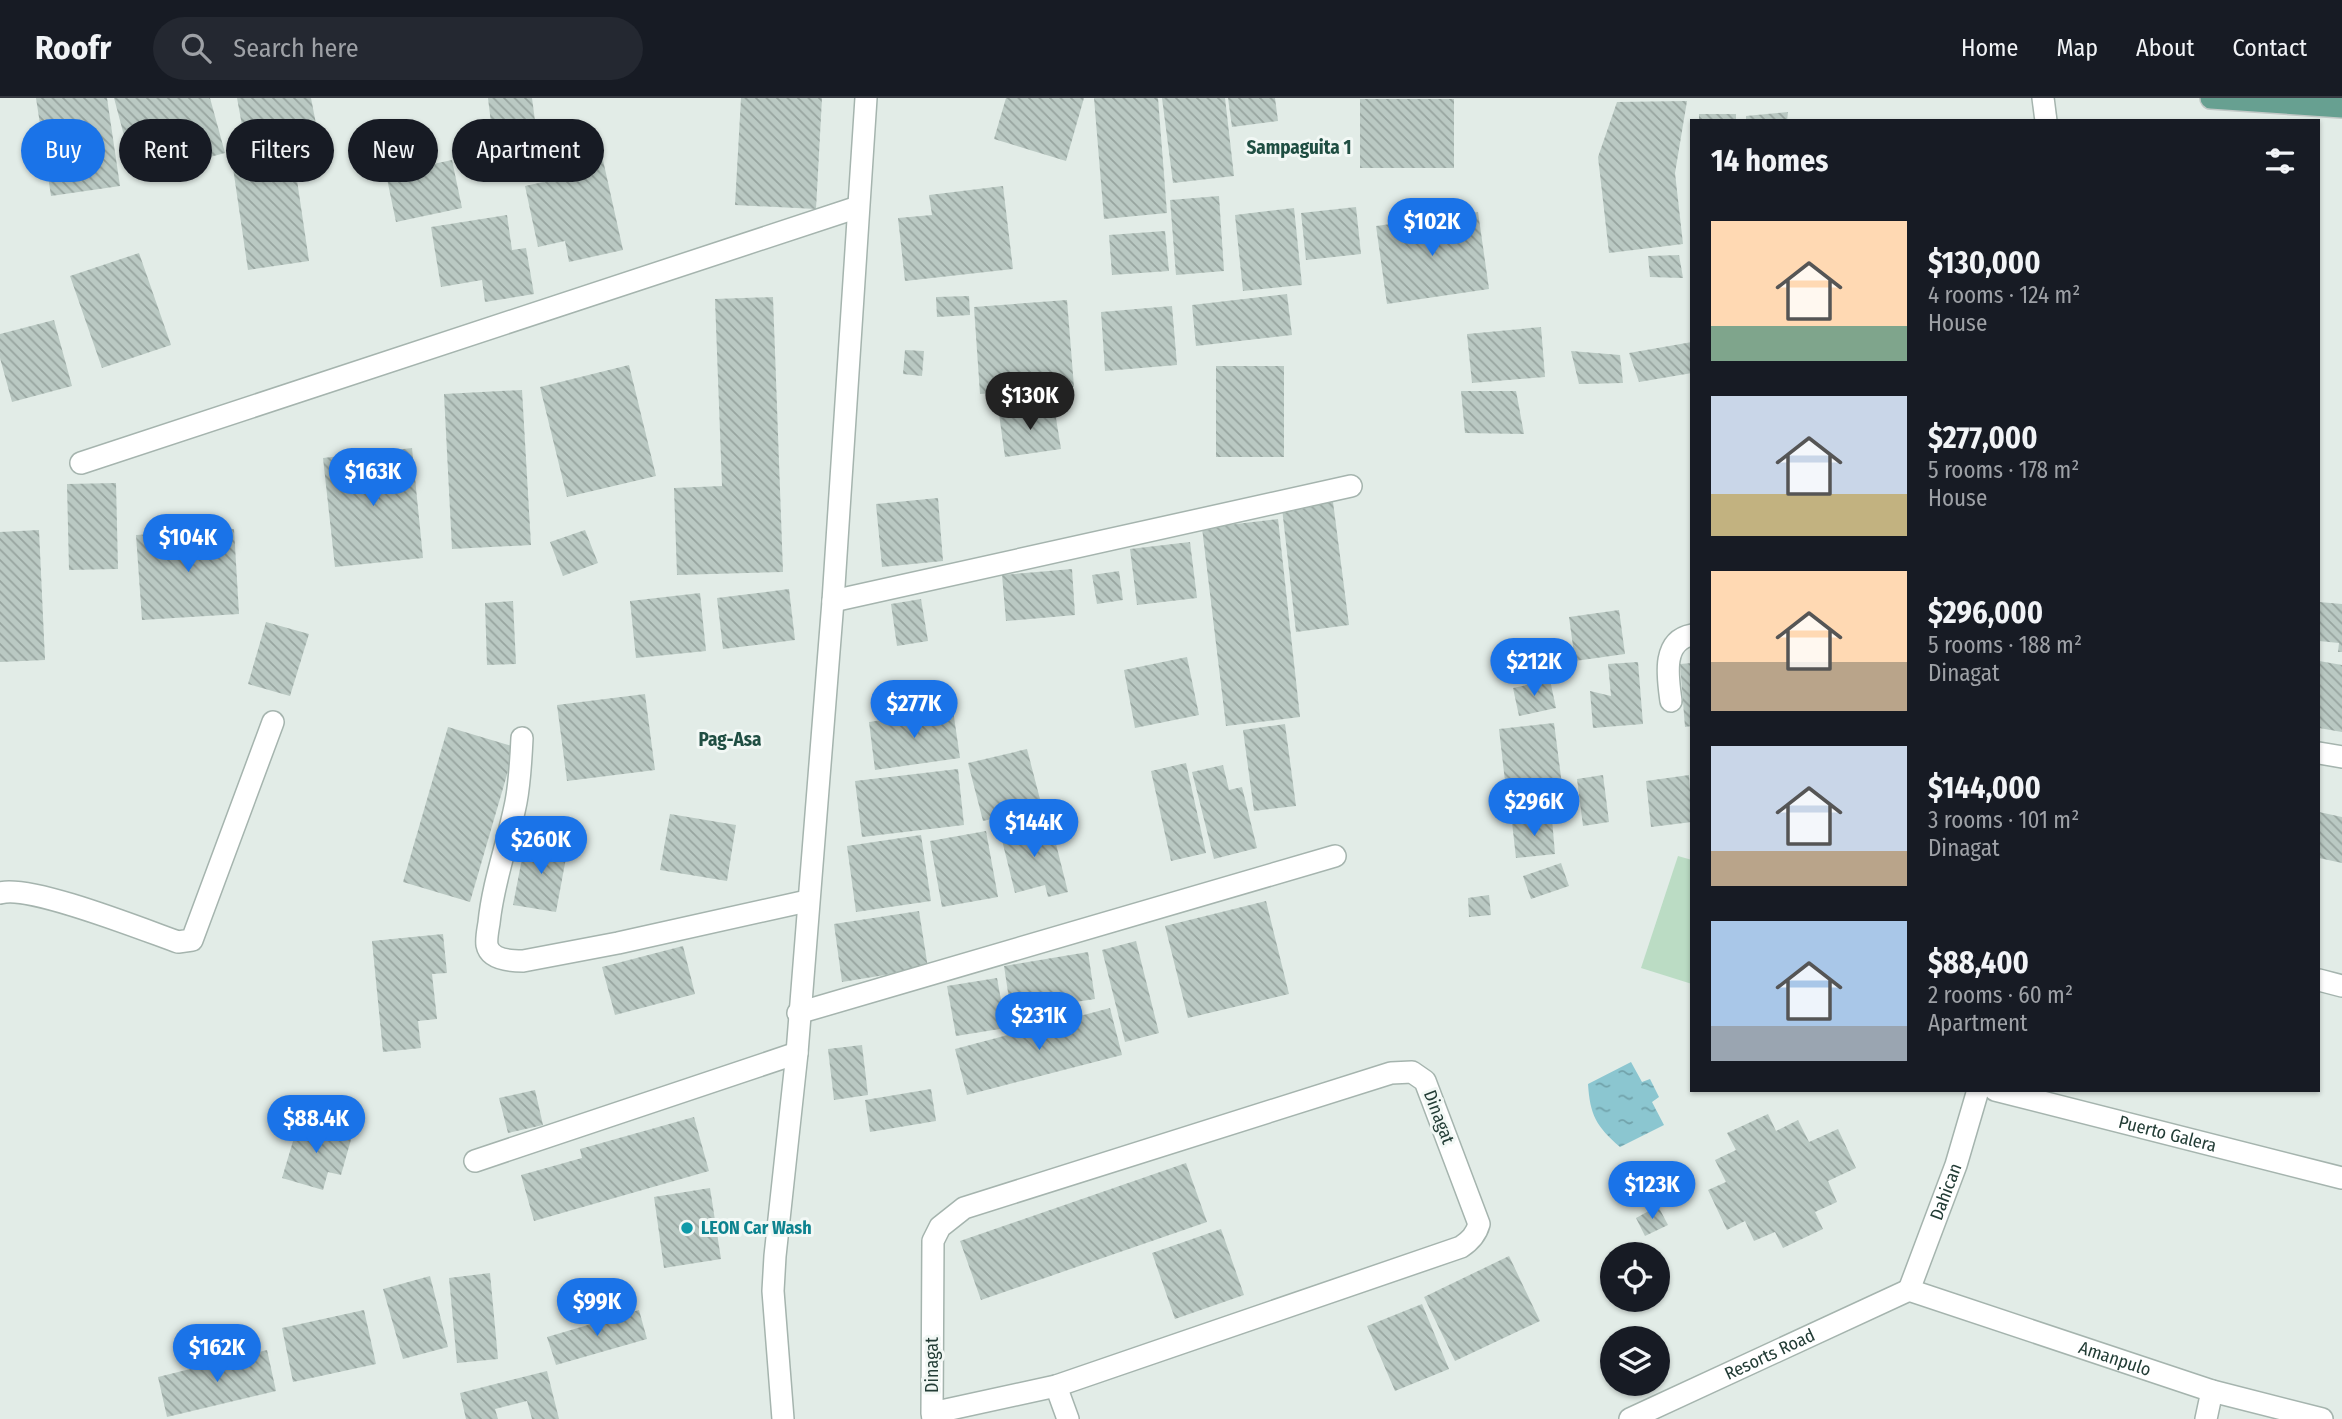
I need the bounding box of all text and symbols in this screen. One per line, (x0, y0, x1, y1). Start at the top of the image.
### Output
search box (153, 17, 643, 80)
text: Roofr (35, 28, 111, 68)
icon: search (177, 29, 215, 67)
text: Search here (233, 33, 359, 64)
text: Home (1961, 34, 2018, 62)
text: Map (2056, 34, 2098, 62)
text: About (2136, 34, 2194, 62)
text: Contact (2232, 34, 2307, 62)
chip: Buy (21, 119, 105, 182)
chip: Rent (119, 119, 212, 182)
chip: Filters (226, 119, 334, 182)
chip: New (348, 119, 438, 182)
chip: Apartment (452, 119, 604, 182)
district label: Sampaguita 1 (1246, 136, 1352, 159)
icon: filters (2261, 142, 2299, 180)
text: 14 homes (1711, 143, 1828, 179)
pin: $102K (1383, 198, 1481, 258)
text: $102K (1404, 207, 1460, 235)
text: $130,000 (1928, 245, 2041, 281)
icon: home (1767, 249, 1851, 333)
text: 4 rooms · 124 m² (1928, 281, 2080, 309)
text: House (1928, 309, 1987, 337)
pin: $130K (981, 372, 1079, 432)
text: $130K (1001, 381, 1059, 409)
text: $277,000 (1928, 420, 2038, 456)
icon: home (1767, 424, 1851, 508)
pin: $163K (324, 448, 422, 508)
text: 5 rooms · 178 m² (1928, 456, 2079, 484)
text: $163K (345, 457, 401, 485)
text: House (1928, 484, 1987, 512)
pin: $104K (139, 514, 237, 574)
text: $104K (159, 523, 217, 551)
text: $296,000 (1928, 595, 2043, 631)
icon: home (1767, 599, 1851, 683)
text: 5 rooms · 188 m² (1928, 631, 2082, 659)
pin: $212K (1485, 638, 1583, 698)
text: $212K (1506, 647, 1562, 675)
text: Dinagat (1928, 659, 1999, 687)
pin: $277K (865, 680, 963, 740)
text: $277K (887, 689, 941, 717)
district label: Pag-Asa (699, 728, 761, 751)
text: $144,000 (1928, 770, 2041, 806)
icon: home (1767, 774, 1851, 858)
pin: $296K (1485, 778, 1583, 838)
text: $296K (1504, 787, 1564, 815)
pin: $144K (985, 800, 1083, 859)
text: 3 rooms · 101 m² (1928, 806, 2079, 834)
text: $144K (1005, 808, 1063, 836)
pin: $260K (492, 816, 590, 876)
text: $260K (511, 825, 571, 853)
text: Dinagat (1928, 834, 1999, 862)
text: $88,400 (1928, 945, 2029, 981)
icon: home (1767, 949, 1851, 1033)
text: 2 rooms · 60 m² (1928, 981, 2073, 1009)
pin: $231K (990, 992, 1088, 1052)
text: $231K (1011, 1001, 1067, 1029)
text: Apartment (1928, 1009, 2028, 1037)
street label: Dinagat (1419, 1087, 1459, 1147)
pin: $88.4K (259, 1096, 373, 1155)
text: $88.4K (283, 1104, 349, 1132)
street label: Puerto Galera (2116, 1111, 2219, 1157)
street label: Dahican (1925, 1160, 1967, 1223)
pin: $123K (1603, 1162, 1701, 1221)
text: $123K (1624, 1170, 1680, 1198)
place label: LEON Car Wash (701, 1217, 812, 1239)
marker: LEON Car Wash (679, 1220, 695, 1236)
map controls (1600, 1242, 1670, 1396)
button: locate (1600, 1242, 1670, 1312)
pin: $99K (556, 1278, 638, 1338)
text: $99K (573, 1287, 621, 1315)
pin: $162K (168, 1324, 266, 1384)
street label: Resorts Road (1721, 1324, 1818, 1385)
button: layers (1600, 1326, 1670, 1396)
text: $162K (189, 1333, 245, 1361)
street label: Amanpulo (2076, 1336, 2154, 1381)
street label: Dinagat (921, 1337, 943, 1393)

